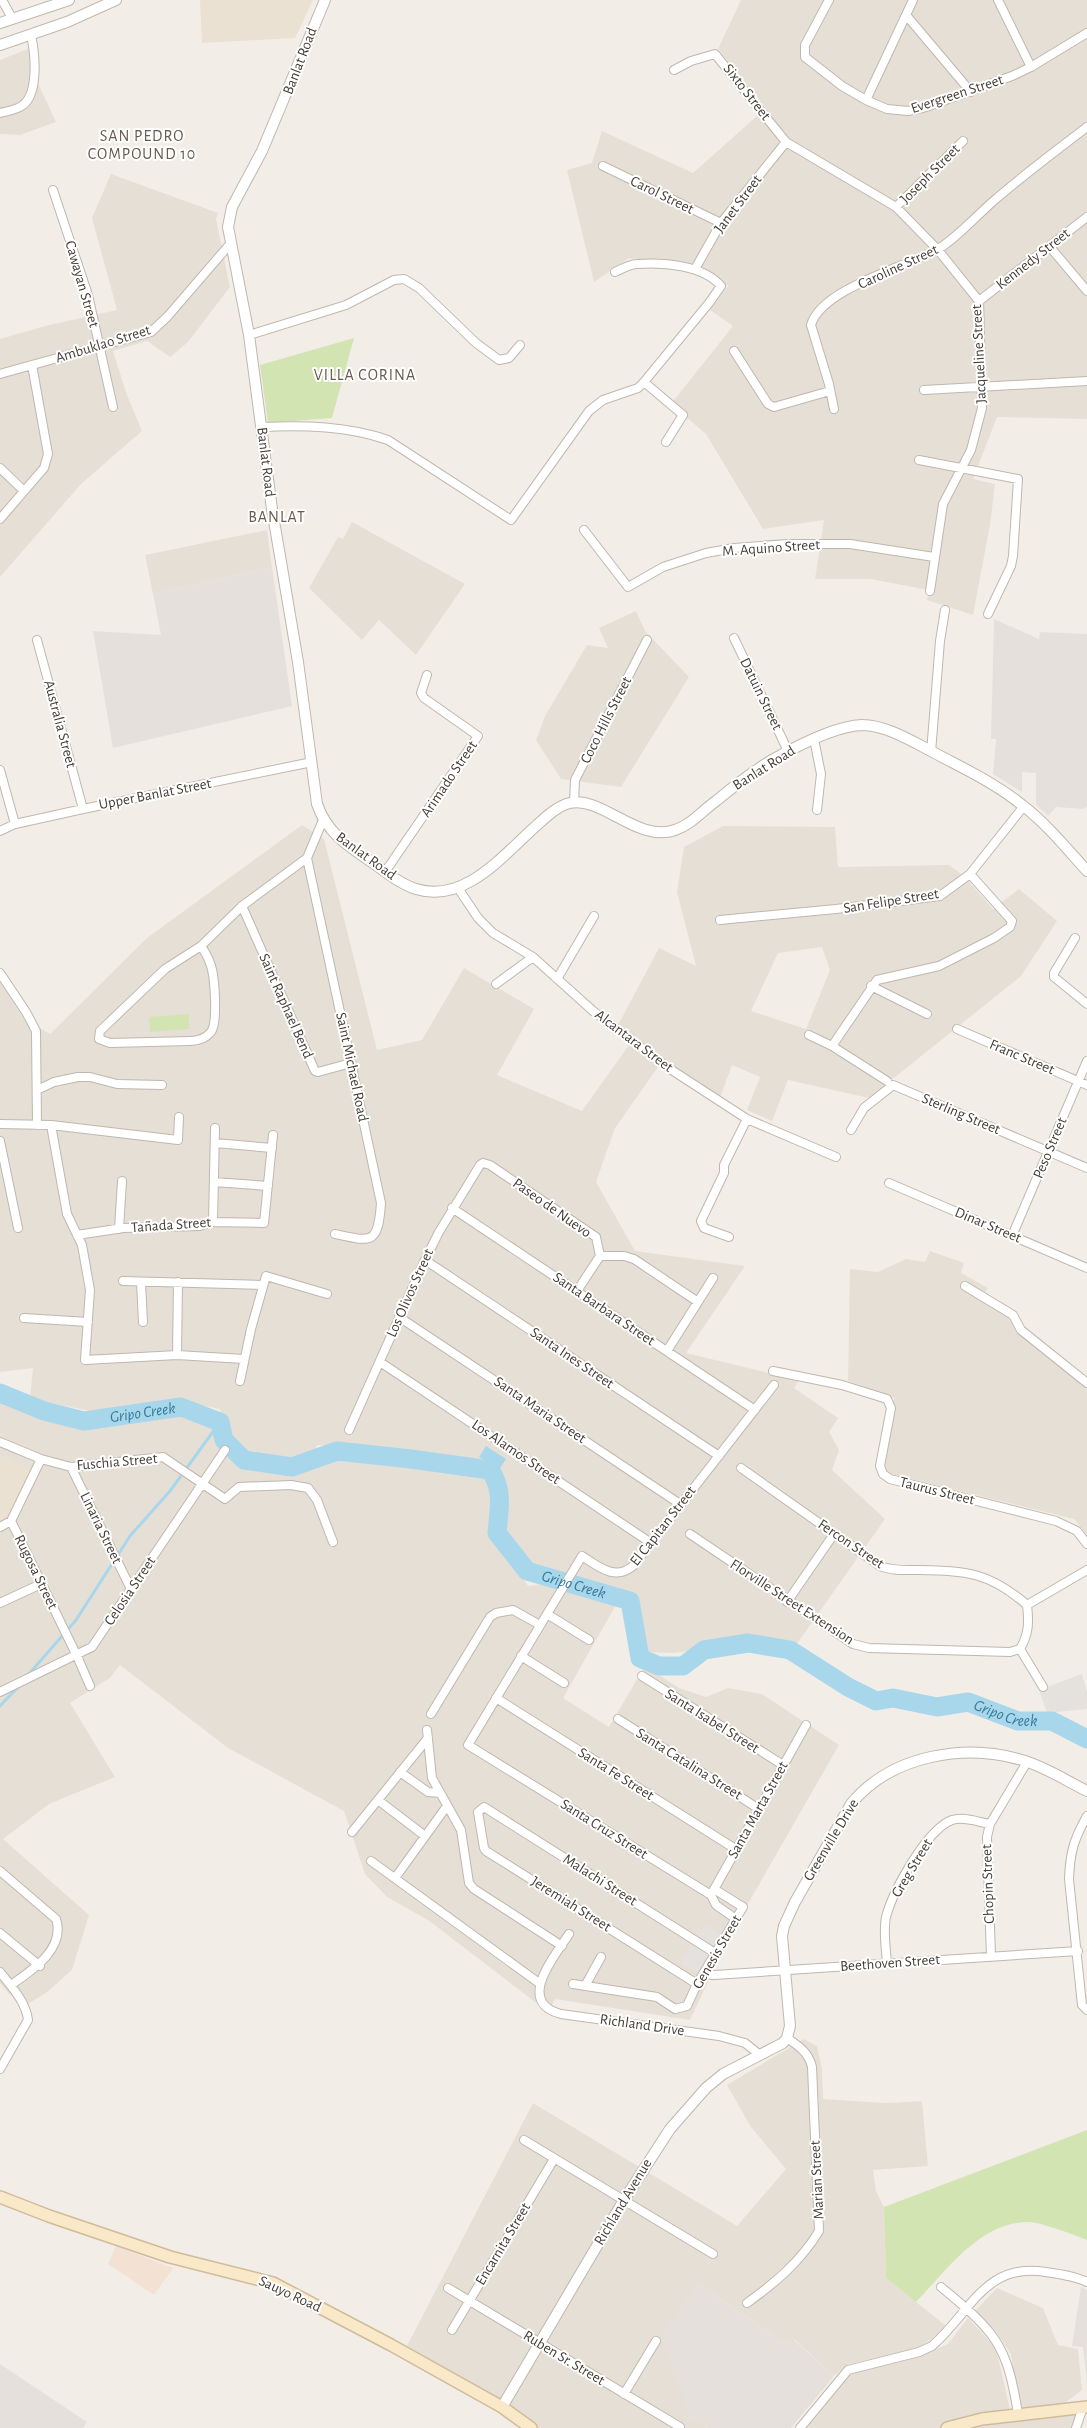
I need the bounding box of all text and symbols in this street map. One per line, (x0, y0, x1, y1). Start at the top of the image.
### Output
street label: Banlat Road (280, 25, 320, 97)
street label: Sixto Street (720, 61, 774, 123)
street label: Evergreen Street (909, 72, 1005, 116)
district label: SAN PEDRO COMPOUND 10 (88, 128, 196, 162)
street label: Joseph Street (897, 141, 963, 207)
street label: Janet Street (711, 172, 765, 236)
street label: Carol Street (628, 173, 696, 217)
street label: Kennedy Street (993, 226, 1073, 292)
street label: Cawayan Street (62, 239, 102, 329)
street label: Caroline Street (856, 242, 941, 292)
street label: Jacqueline Street (969, 304, 989, 404)
street label: Ambuklao Street (54, 322, 152, 366)
district label: VILLA CORINA (314, 367, 416, 383)
street label: Banlat Road (254, 426, 278, 498)
district label: BANLAT (248, 509, 306, 525)
street label: M. Aquino Street (722, 537, 821, 559)
street label: Datuin Street (737, 656, 785, 733)
street label: Coco Hills Street (578, 674, 634, 766)
street label: Australia Street (41, 679, 79, 770)
street label: Arimado Street (418, 738, 480, 820)
street label: Banlat Road (730, 743, 798, 793)
street label: Upper Banlat Street (97, 776, 213, 812)
street label: Banlat Road (333, 829, 399, 883)
street label: San Felipe Street (842, 886, 940, 916)
street label: Saint Raphael Bend (256, 951, 316, 1061)
street label: Alcantara Street (592, 1007, 676, 1075)
street label: Saint Michael Road (333, 1011, 371, 1123)
street label: Franc Street (987, 1037, 1057, 1077)
street label: Sterling Street (920, 1091, 1003, 1137)
street label: Peso Street (1030, 1115, 1070, 1181)
street label: Paseo de Nuevo (510, 1175, 594, 1241)
street label: Dinar Street (953, 1204, 1024, 1246)
street label: Tañada Street (130, 1215, 212, 1235)
street label: Los Olivos Street (384, 1246, 436, 1339)
street label: Santa Barbara Street (550, 1269, 658, 1349)
street label: Santa Ines Street (527, 1325, 617, 1392)
street label: Santa Maria Street (491, 1374, 589, 1446)
water label: Gripo Creek (109, 1400, 176, 1425)
street label: Los Alamos Street (469, 1417, 563, 1487)
street label: Fuschia Street (76, 1451, 158, 1473)
street label: Taurus Street (898, 1474, 976, 1508)
street label: El Capitan Street (627, 1483, 699, 1569)
street label: Linaria Street (77, 1490, 125, 1566)
street label: Fercon Street (815, 1516, 887, 1572)
street label: Rugosa Street (12, 1532, 61, 1612)
street label: Celosia Street (102, 1554, 159, 1628)
street label: Florville Street Extension (727, 1556, 857, 1648)
water label: Gripo Creek (540, 1568, 608, 1602)
street label: Santa Isabel Street (662, 1686, 762, 1756)
water label: Gripo Creek (972, 1697, 1037, 1729)
street label: Santa Catalina Street (633, 1725, 745, 1803)
street label: Santa Fe Street (575, 1745, 657, 1803)
street label: Santa Marta Street (725, 1759, 791, 1861)
street label: Santa Cruz Street (558, 1796, 650, 1862)
street label: Greenville Drive (801, 1796, 861, 1884)
street label: Greg Street (889, 1836, 935, 1900)
street label: Chopin Street (979, 1844, 997, 1924)
street label: Malachi Street (560, 1851, 640, 1909)
street label: Jeremiah Street (528, 1873, 614, 1935)
street label: Genesis Street (690, 1912, 744, 1992)
street label: Beethoven Street (840, 1952, 941, 1974)
street label: Richland Drive (599, 2012, 685, 2038)
street label: Marian Street (807, 2140, 827, 2220)
street label: Richland Avenue (591, 2156, 655, 2248)
street label: Encarnita Street (473, 2200, 533, 2288)
street label: Sauyo Road (256, 2273, 324, 2315)
street label: Ruben Sr. Street (521, 2328, 608, 2388)

